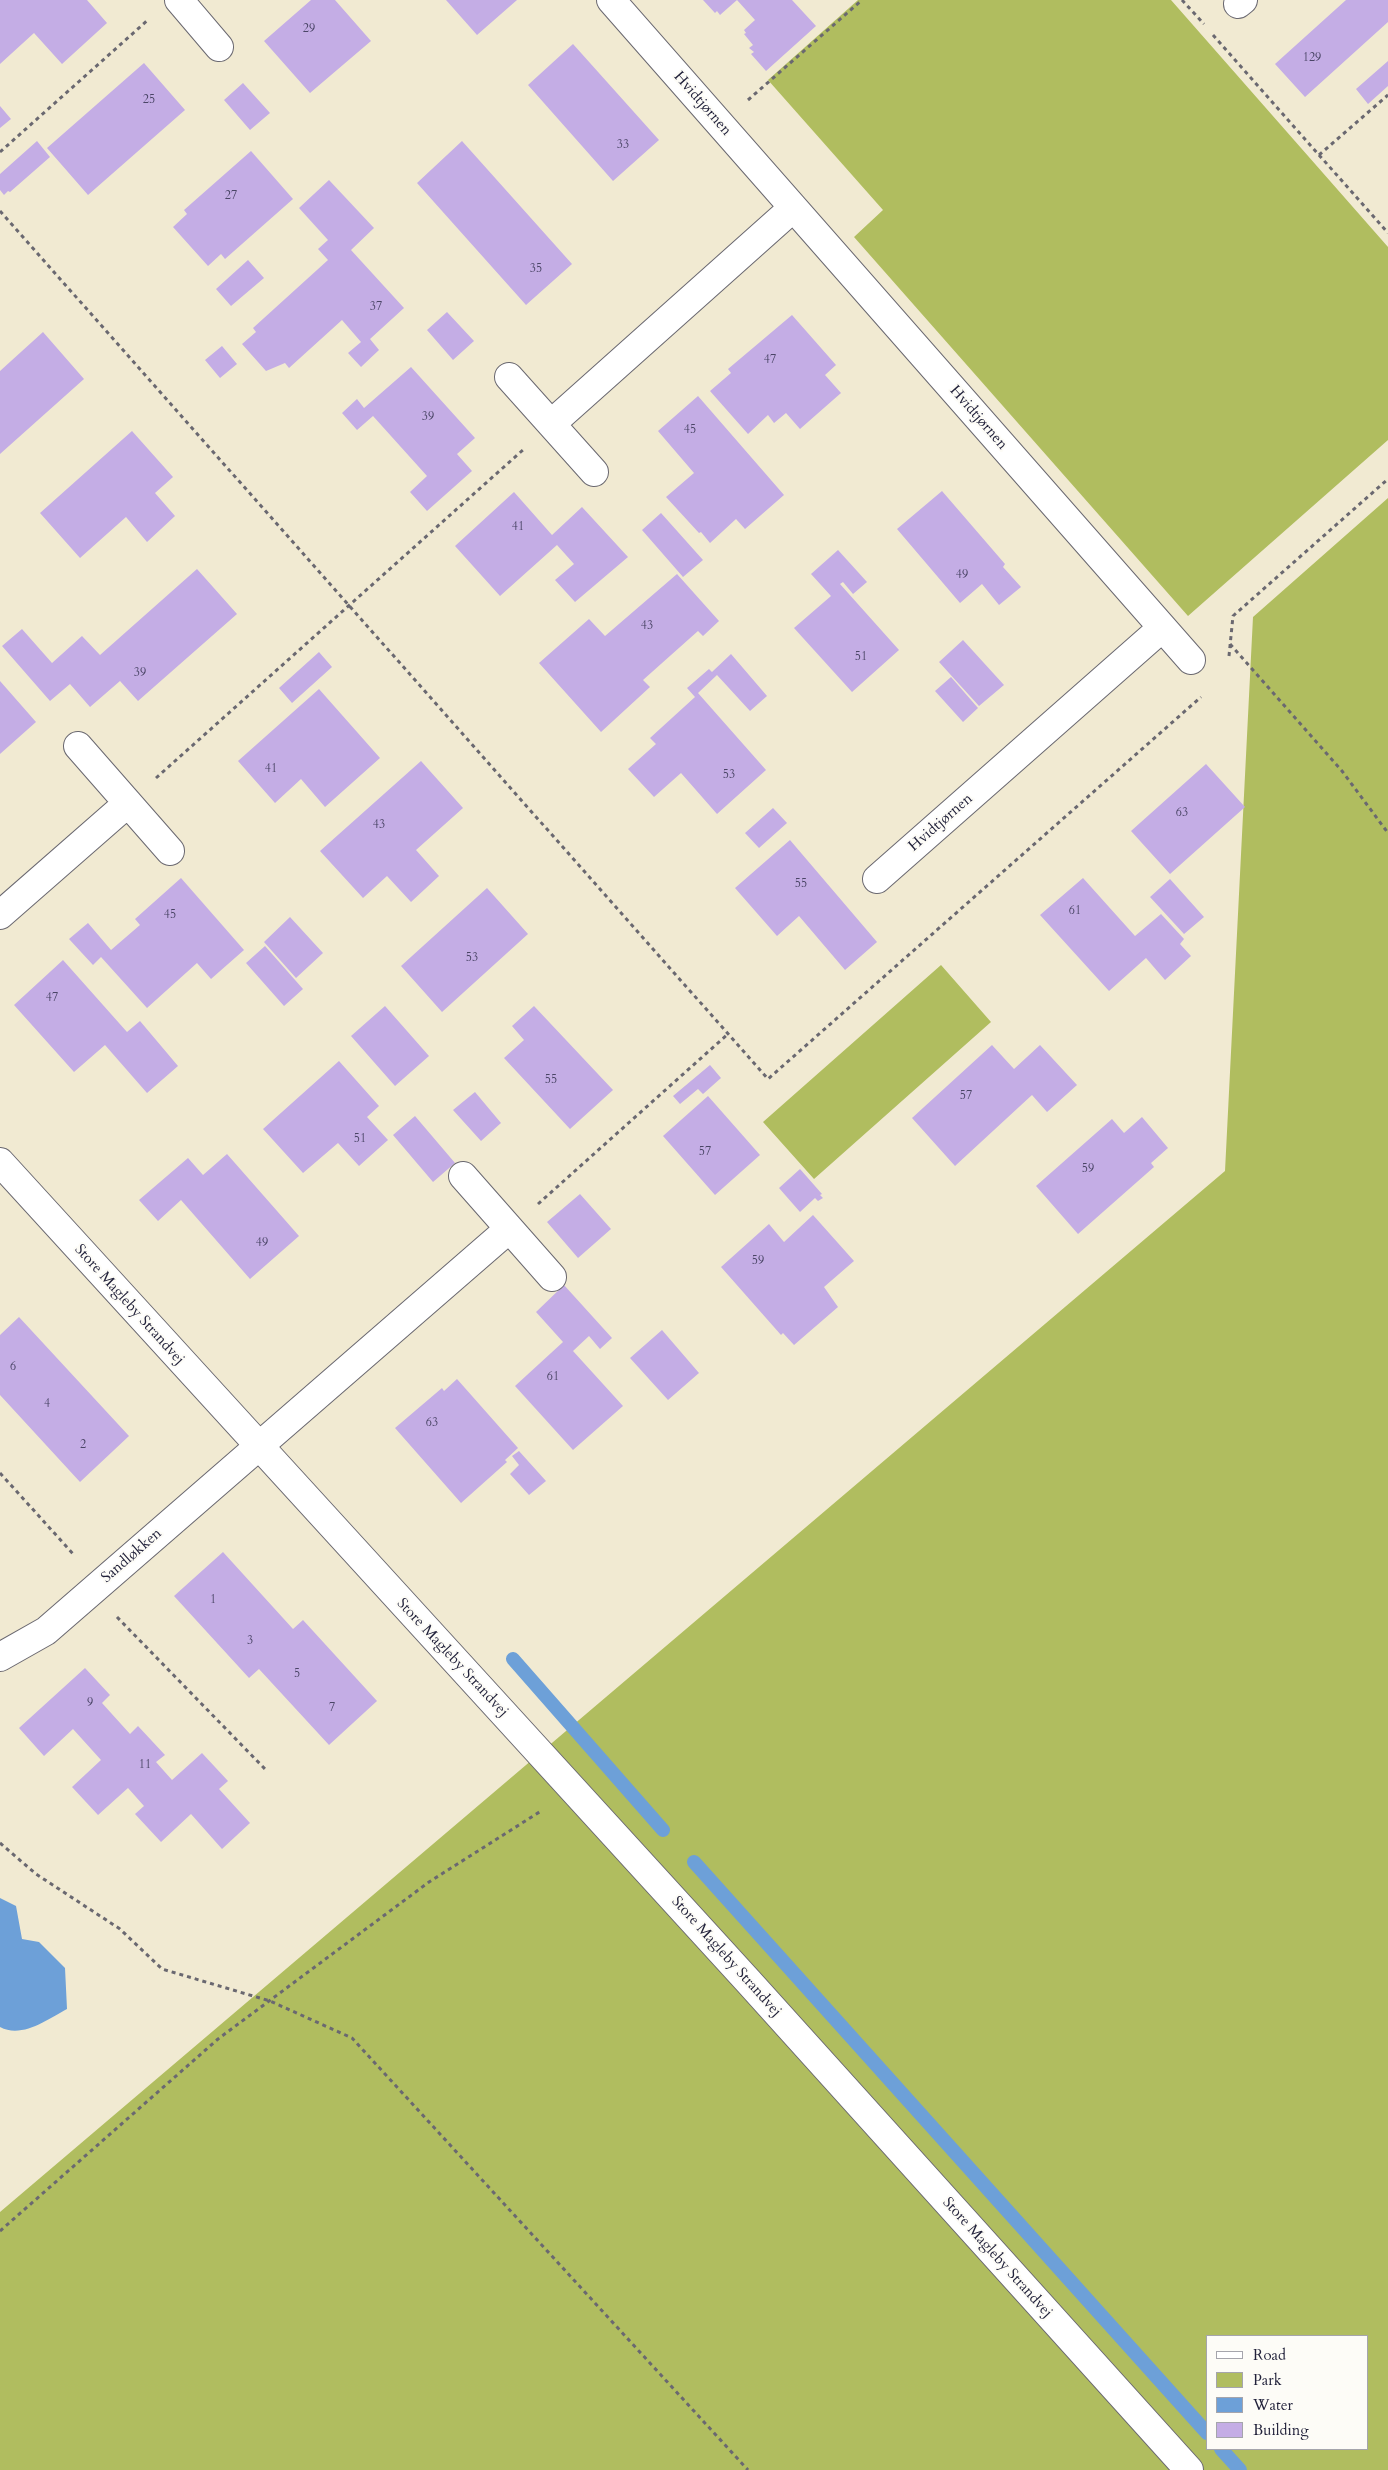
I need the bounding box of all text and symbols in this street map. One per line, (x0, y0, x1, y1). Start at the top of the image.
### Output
house number: 29 (303, 22, 315, 36)
house number: 129 (1303, 51, 1321, 65)
street label: Hvidtjørnen (669, 68, 735, 140)
house number: 25 (143, 93, 155, 107)
house number: 33 (617, 138, 629, 152)
house number: 27 (225, 189, 237, 203)
house number: 35 (530, 262, 542, 276)
house number: 37 (370, 300, 382, 314)
house number: 47 (764, 353, 776, 367)
street label: Hvidtjørnen (945, 382, 1011, 454)
house number: 39 (422, 410, 434, 424)
house number: 45 (684, 423, 696, 437)
house number: 41 (512, 520, 524, 534)
house number: 49 (956, 568, 968, 582)
house number: 43 (641, 619, 653, 633)
house number: 51 (855, 650, 867, 664)
house number: 39 (134, 666, 146, 680)
house number: 41 (265, 762, 277, 776)
house number: 53 (723, 768, 735, 782)
street label: Hvidtjørnen (905, 790, 977, 856)
house number: 63 (1176, 806, 1188, 820)
house number: 43 (373, 818, 385, 832)
house number: 55 (795, 877, 807, 891)
house number: 61 (1069, 904, 1081, 918)
house number: 45 (164, 908, 176, 922)
house number: 53 (466, 951, 478, 965)
house number: 47 (46, 991, 58, 1005)
house number: 55 (545, 1073, 557, 1087)
house number: 57 (960, 1089, 972, 1103)
house number: 51 (354, 1132, 366, 1146)
house number: 57 (699, 1145, 711, 1159)
house number: 59 (1082, 1162, 1094, 1176)
house number: 49 (256, 1236, 268, 1250)
street label: Store Magleby Strandvej (70, 1241, 188, 1369)
house number: 59 (752, 1254, 764, 1268)
house number: 6 (10, 1360, 16, 1374)
house number: 61 (547, 1370, 559, 1384)
house number: 4 (44, 1397, 50, 1411)
house number: 63 (426, 1416, 438, 1430)
house number: 2 (80, 1438, 86, 1452)
street label: Sandløkken (98, 1525, 166, 1587)
house number: 1 (210, 1593, 216, 1607)
street label: Store Magleby Strandvej (392, 1595, 512, 1721)
house number: 3 (247, 1634, 253, 1648)
house number: 5 (294, 1667, 300, 1681)
house number: 9 (87, 1696, 93, 1710)
house number: 7 (329, 1701, 335, 1715)
house number: 11 (139, 1758, 151, 1772)
street label: Store Magleby Strandvej (667, 1893, 785, 2021)
street label: Store Magleby Strandvej (938, 2194, 1056, 2322)
legend (1206, 2335, 1368, 2450)
text: Road (1253, 2345, 1286, 2365)
text: Park (1253, 2370, 1282, 2390)
text: Water (1253, 2395, 1293, 2415)
text: Building (1253, 2420, 1309, 2440)

